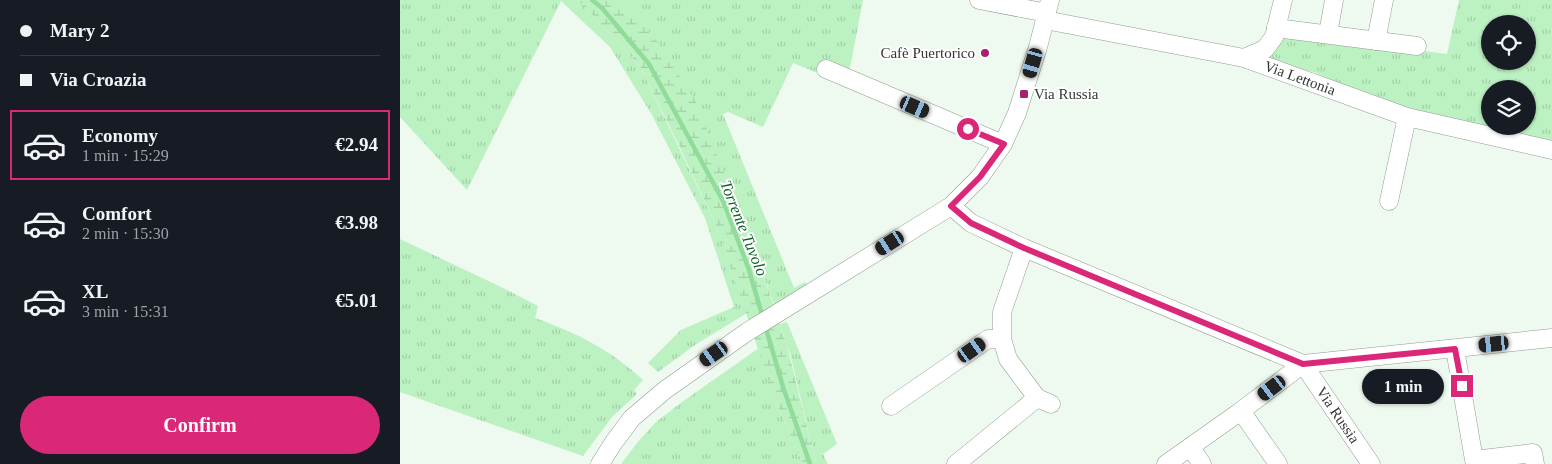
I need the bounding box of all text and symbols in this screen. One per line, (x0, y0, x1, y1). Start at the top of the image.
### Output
map controls (1481, 15, 1536, 135)
button: locate (1481, 15, 1536, 70)
text: Mary 2 (50, 20, 110, 41)
place label: Cafè Puertorico (880, 45, 975, 61)
marker: Cafè Puertorico (979, 47, 991, 59)
car (1021, 47, 1044, 79)
street label: Via Lettonia (1262, 58, 1338, 98)
text: Via Croazia (50, 69, 147, 90)
button: layers (1481, 80, 1536, 135)
place label: Via Russia (1034, 86, 1099, 102)
marker: Via Russia (1018, 88, 1030, 100)
car (898, 94, 931, 120)
route start (957, 118, 979, 140)
icon: car (22, 123, 67, 168)
text: Economy (82, 125, 158, 146)
text: €2.94 (335, 134, 378, 155)
text: 1 min · 15:29 (82, 147, 169, 164)
water label: Torrente Tuvolo (717, 178, 771, 278)
icon: car (22, 201, 67, 246)
text: Comfort (82, 203, 152, 224)
text: €3.98 (335, 212, 378, 233)
text: 2 min · 15:30 (82, 225, 169, 242)
car (873, 229, 906, 257)
icon: car (22, 279, 67, 324)
text: XL (82, 281, 108, 302)
text: €5.01 (335, 290, 378, 311)
text: 3 min · 15:31 (82, 303, 169, 320)
car (955, 335, 988, 365)
car (1478, 335, 1509, 353)
car (697, 339, 730, 369)
callout: 1 min (1362, 368, 1444, 404)
car (1255, 373, 1288, 403)
route end (1451, 375, 1473, 397)
text: 1 min (1384, 378, 1422, 395)
street label: Via Russia (1313, 384, 1363, 446)
button: Confirm (20, 396, 380, 454)

